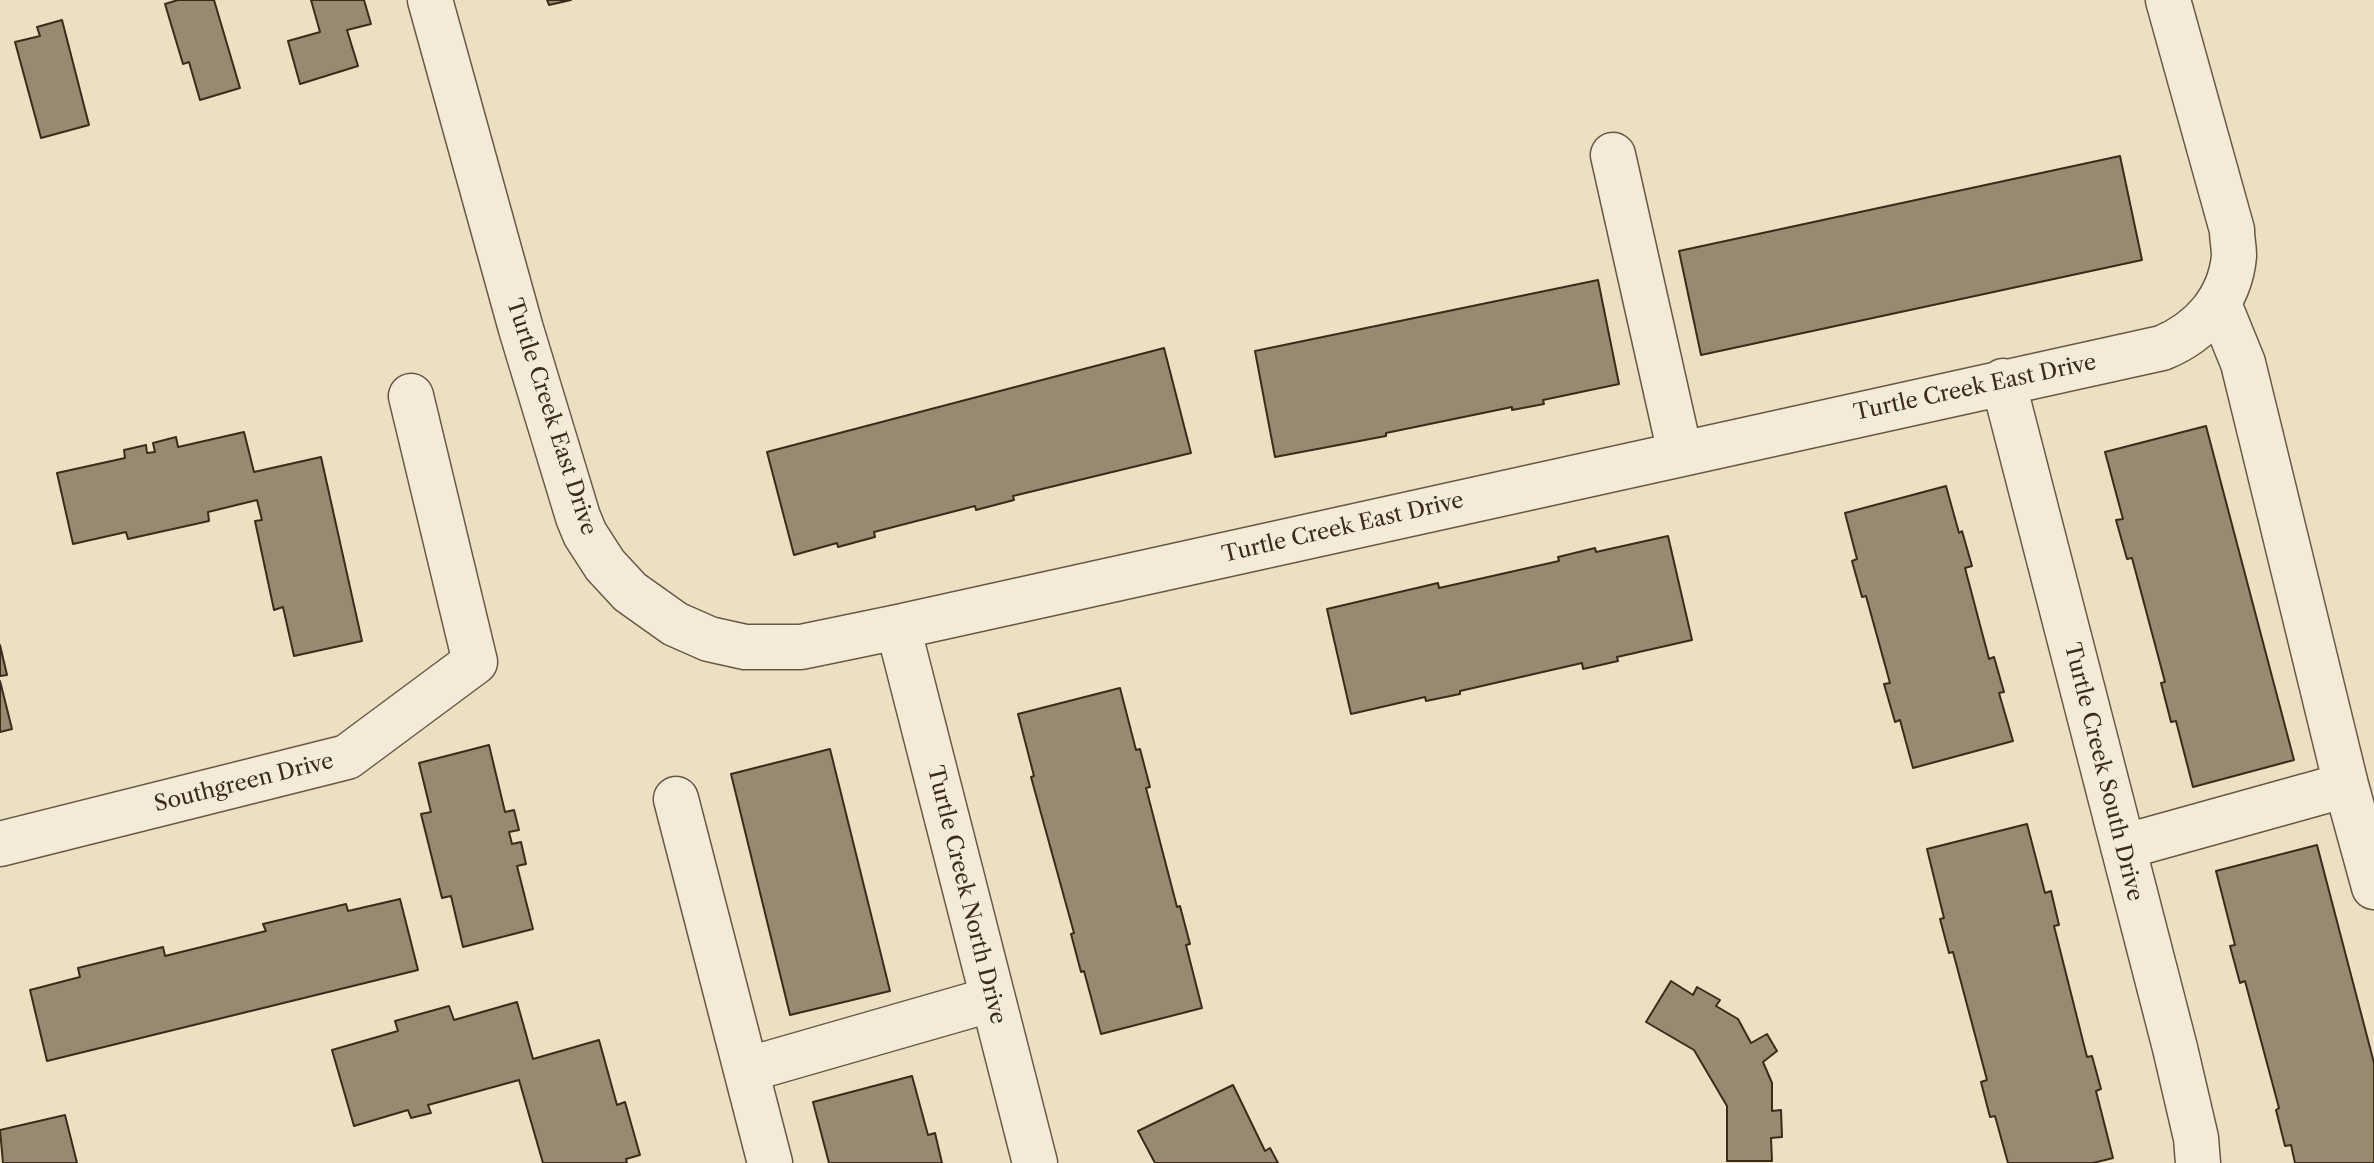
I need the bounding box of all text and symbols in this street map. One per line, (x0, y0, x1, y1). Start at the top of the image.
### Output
street label: Turtle Creek East Drive (500, 295, 602, 539)
street label: Turtle Creek East Drive (1851, 349, 2099, 427)
street label: Turtle Creek East Drive (1220, 487, 1466, 569)
street label: Turtle Creek South Drive (2058, 640, 2148, 904)
street label: Southgreen Drive (152, 748, 336, 818)
street label: Turtle Creek North Drive (921, 763, 1011, 1027)

